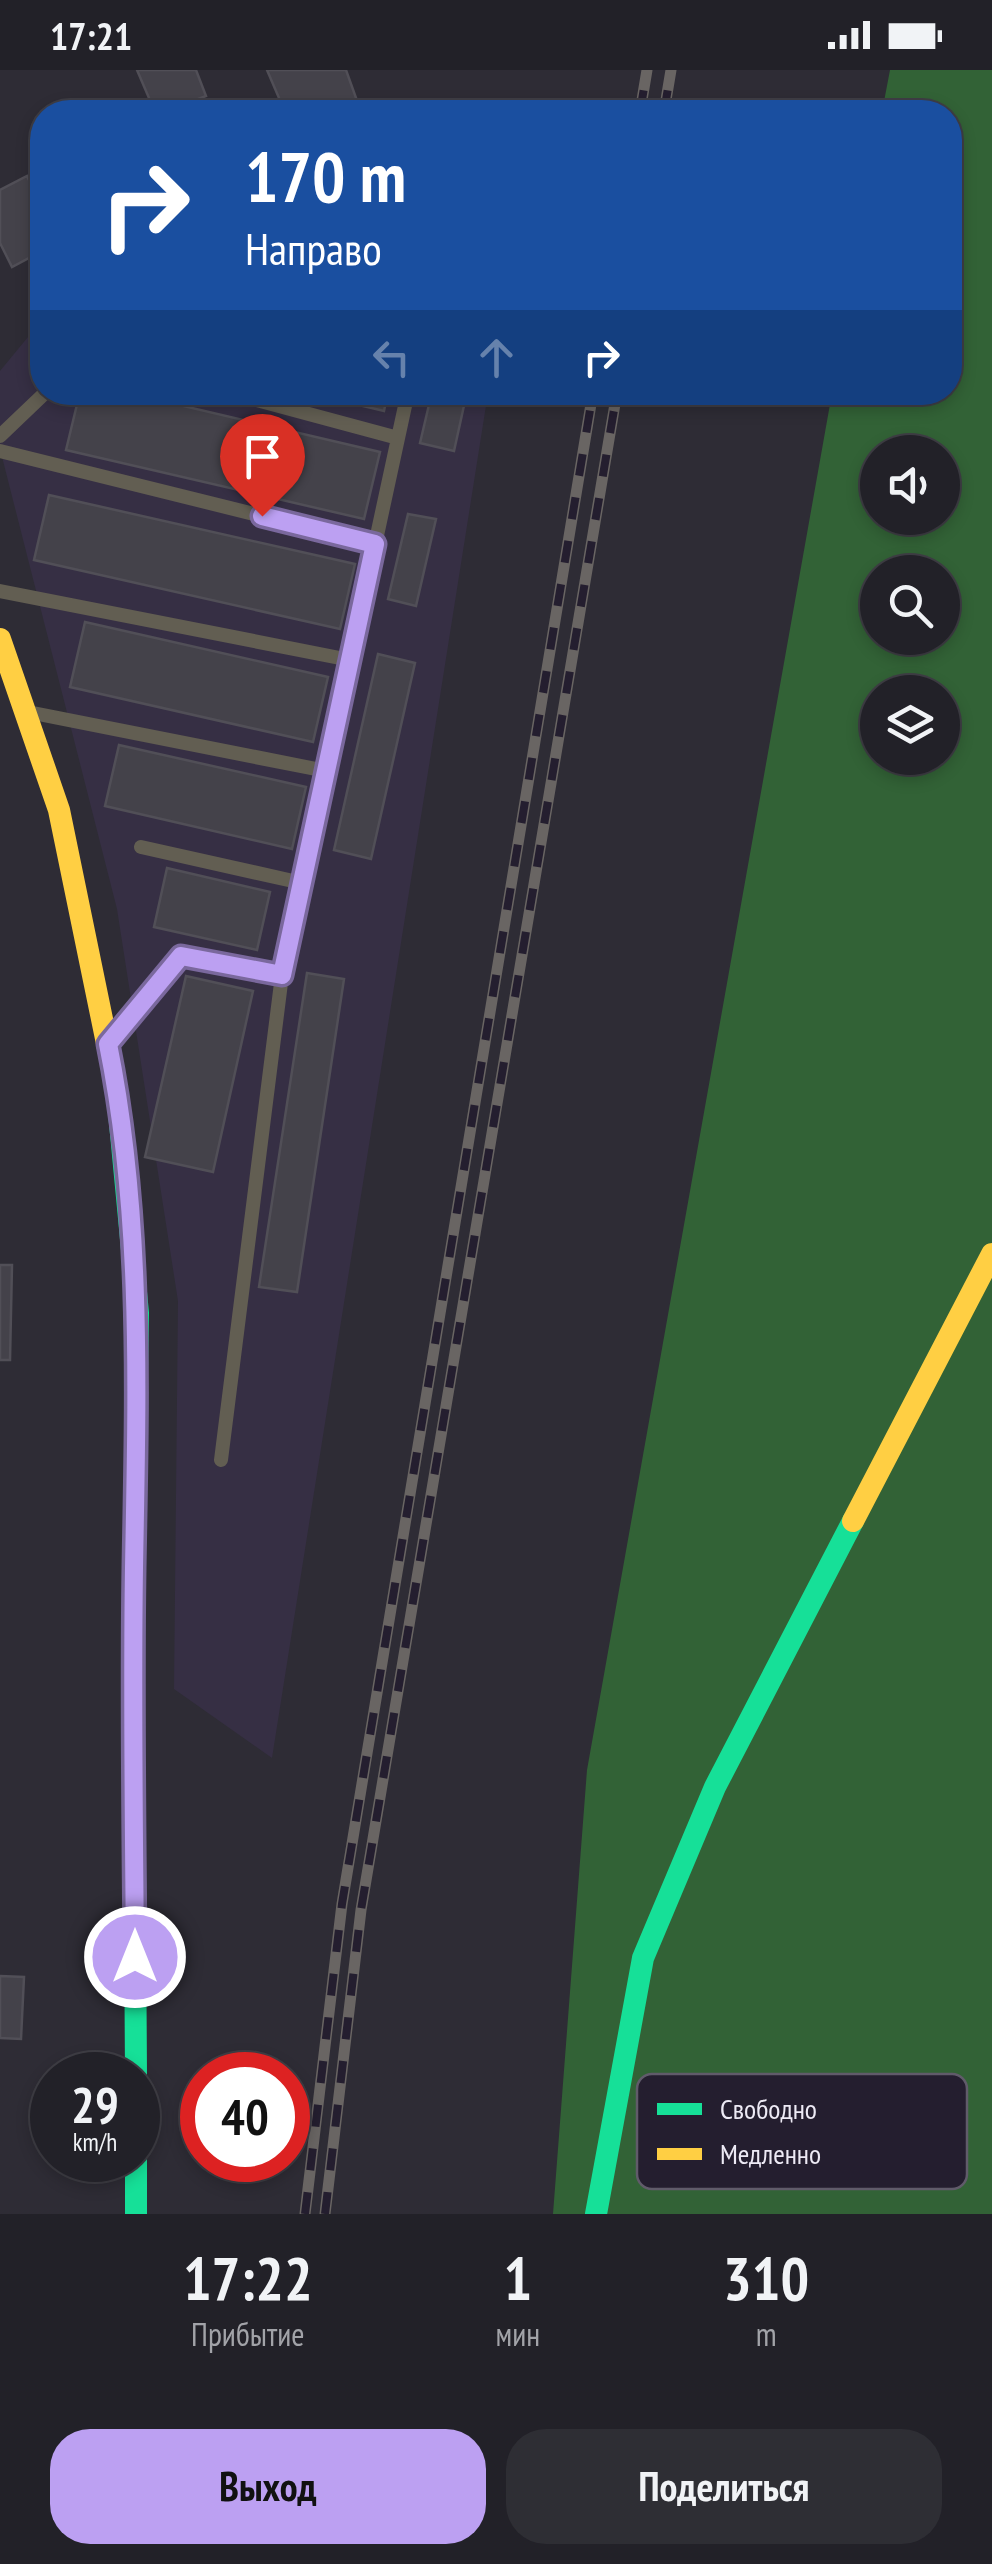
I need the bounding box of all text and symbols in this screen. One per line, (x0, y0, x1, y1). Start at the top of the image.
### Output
text: 17:21 (50, 11, 132, 60)
text: 170 m (245, 131, 406, 221)
icon: right (80, 140, 210, 270)
text: Направо (245, 219, 382, 277)
icon: left (364, 330, 419, 385)
icon: ahead (469, 330, 524, 385)
icon: right (574, 330, 629, 385)
pin (220, 414, 305, 517)
icon: arrive (235, 429, 290, 484)
map controls (860, 435, 960, 775)
button: sound (860, 435, 960, 535)
button: search (860, 555, 960, 655)
button: layers (860, 675, 960, 775)
position arrow (83, 1905, 187, 2009)
speed limit sign: 40 (180, 2052, 310, 2182)
text: 29 (71, 2072, 119, 2137)
legend (637, 2074, 967, 2189)
text: Свободно (720, 2090, 817, 2127)
text: km/h (73, 2126, 117, 2158)
text: Медленно (720, 2135, 821, 2172)
text: 17:22 (183, 2239, 313, 2317)
text: 1 (504, 2239, 532, 2317)
text: 310 (723, 2239, 809, 2317)
text: Прибытие (191, 2313, 304, 2355)
text: мин (496, 2313, 540, 2355)
text: m (756, 2313, 776, 2355)
button: Выход (50, 2429, 486, 2544)
button: Поделиться (506, 2429, 942, 2544)

